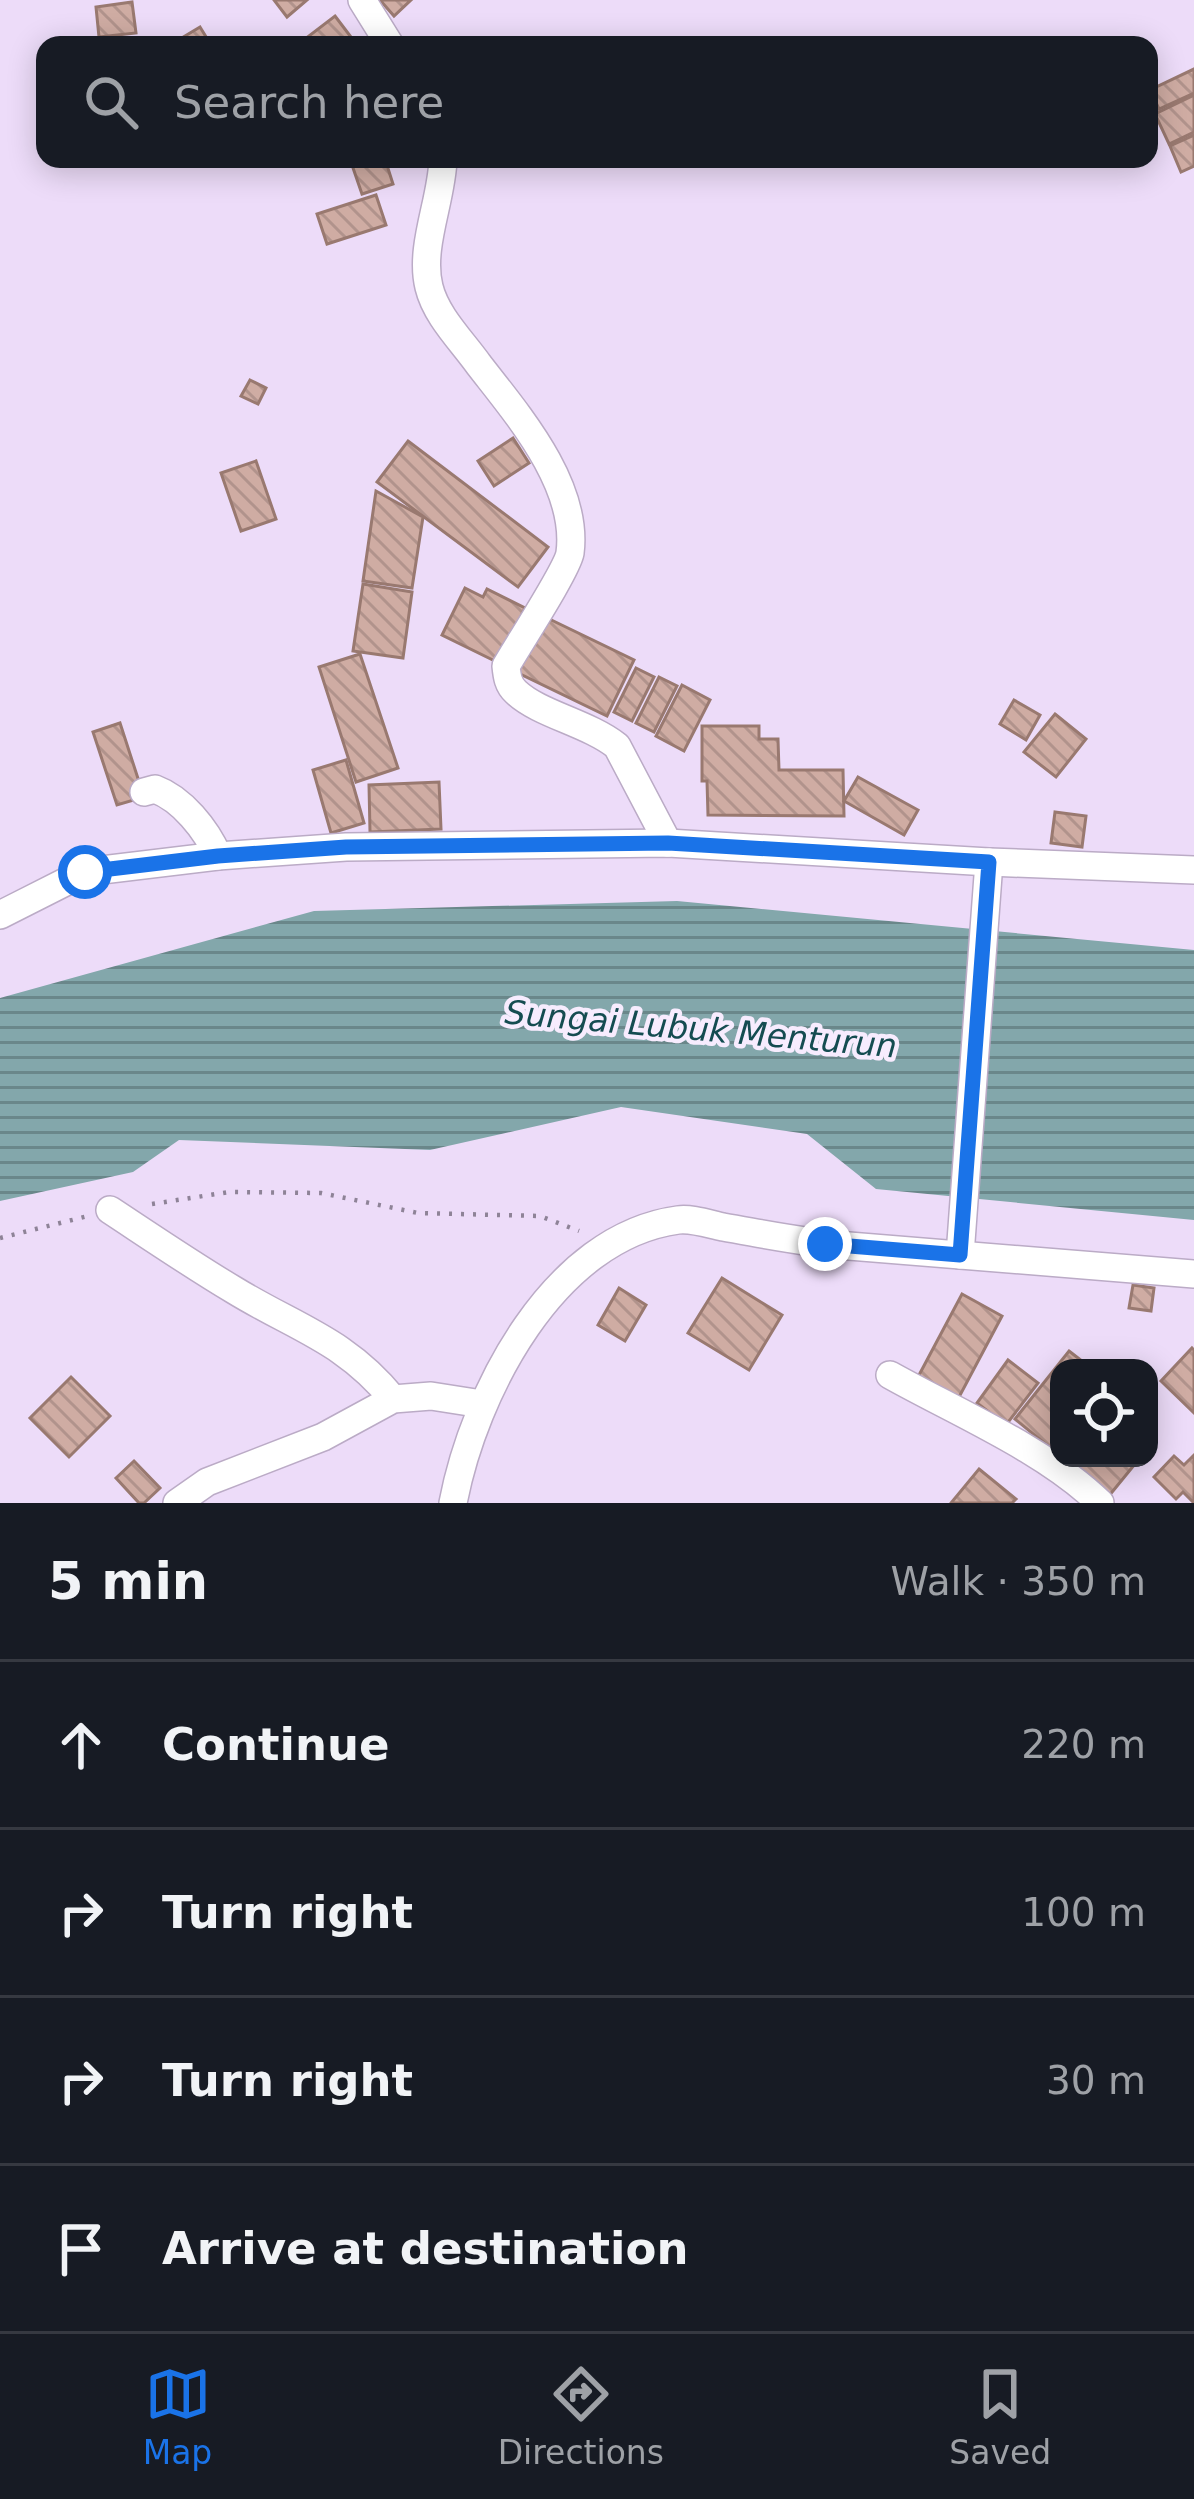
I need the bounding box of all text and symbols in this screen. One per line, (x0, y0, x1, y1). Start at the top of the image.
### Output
search box (36, 36, 1158, 168)
icon: search (78, 69, 144, 135)
text: Search here (174, 76, 444, 129)
route start (58, 845, 112, 899)
water label: Sungai Lubuk Menturun (503, 992, 899, 1066)
route end (798, 1217, 852, 1271)
map controls (1050, 1359, 1158, 1467)
button: locate (1050, 1359, 1158, 1467)
text: 5 min (48, 1552, 208, 1611)
text: Walk · 350 m (891, 1559, 1146, 1604)
icon: ahead (48, 1712, 114, 1778)
text: Continue (162, 1718, 390, 1771)
text: 220 m (1021, 1722, 1146, 1767)
icon: right (48, 1880, 114, 1946)
text: Turn right (162, 1886, 413, 1939)
text: 100 m (1021, 1890, 1146, 1935)
icon: right (48, 2048, 114, 2114)
text: Turn right (162, 2054, 413, 2107)
text: 30 m (1046, 2058, 1146, 2103)
icon: arrive (48, 2216, 114, 2282)
text: Arrive at destination (162, 2222, 688, 2275)
tab: Map (143, 2361, 212, 2472)
tab: Directions (498, 2361, 664, 2472)
tab: Saved (949, 2361, 1051, 2472)

